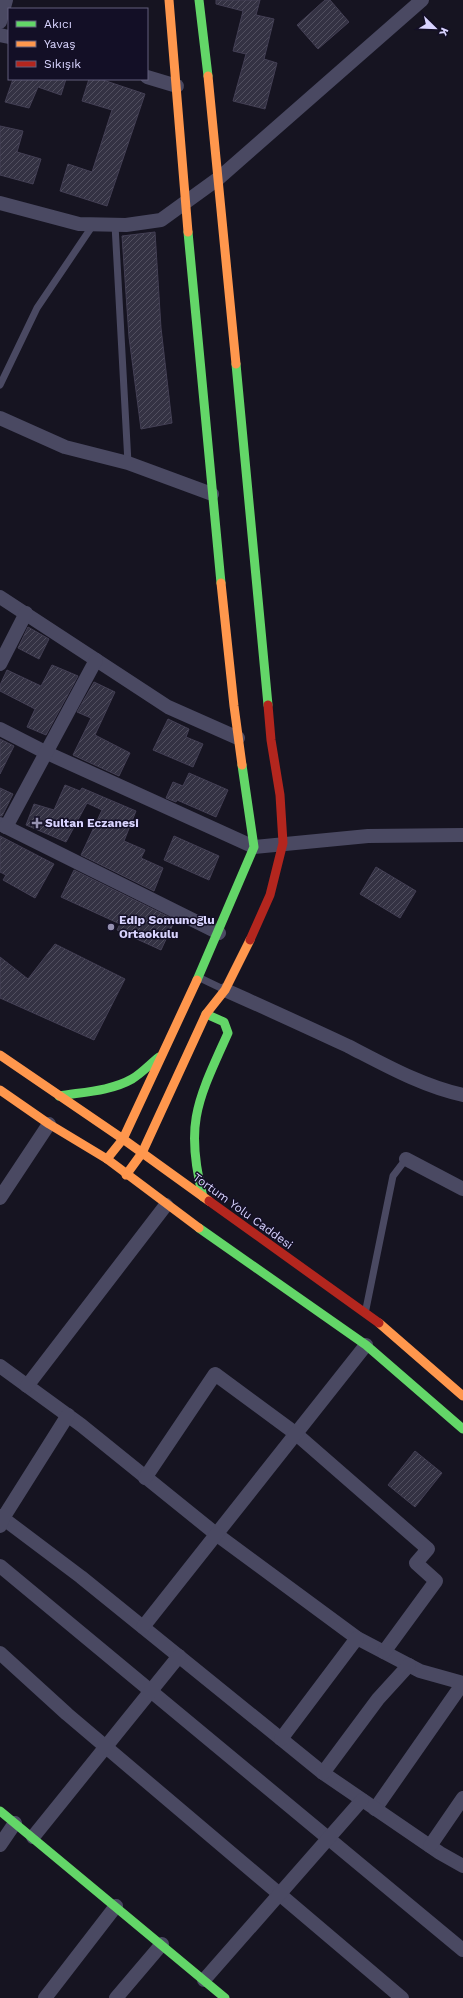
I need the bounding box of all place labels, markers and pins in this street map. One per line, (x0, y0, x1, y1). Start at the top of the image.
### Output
place label: Sultan Eczanesi (45, 816, 139, 830)
marker: Sultan Eczanesi (32, 818, 42, 828)
place label: Edip Somunoğlu Ortaokulu (119, 913, 215, 941)
marker: Edip Somunoğlu Ortaokulu (106, 922, 116, 932)

